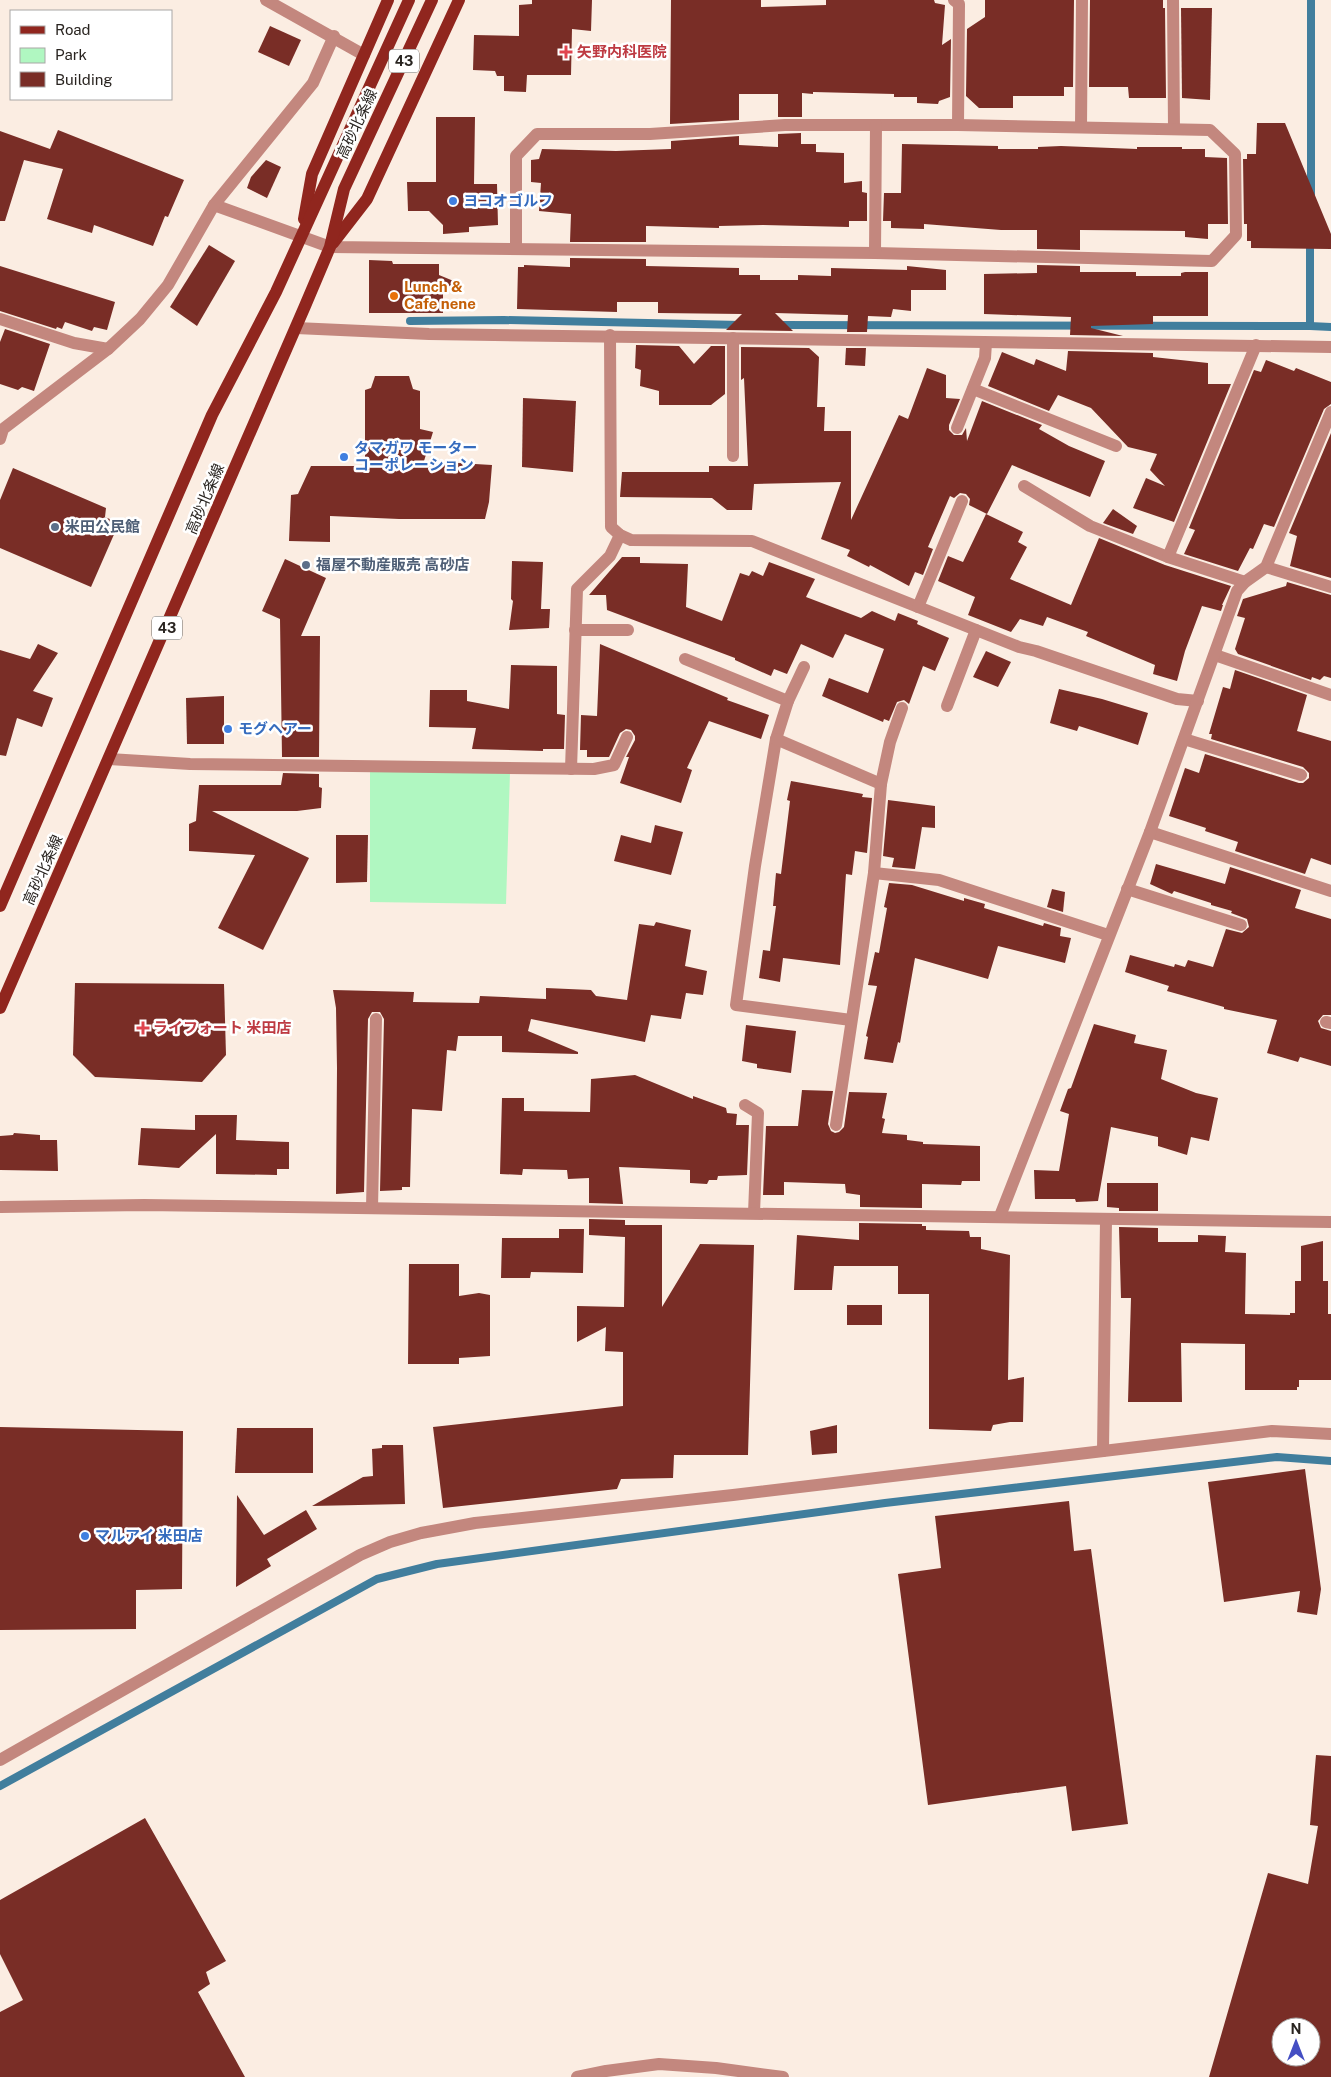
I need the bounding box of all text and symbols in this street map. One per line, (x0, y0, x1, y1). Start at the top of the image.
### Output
legend (10, 10, 172, 100)
text: Road (55, 21, 91, 38)
place label: 矢野内科医院 (577, 43, 667, 60)
marker: 矢野内科医院 (559, 45, 573, 59)
text: Park (55, 46, 87, 63)
road number: 43 (389, 49, 419, 72)
text: Building (55, 71, 113, 88)
street label: 高砂北条線 (333, 86, 380, 161)
place label: ヨコオゴルフ (463, 192, 553, 209)
marker: ヨコオゴルフ (447, 195, 459, 207)
place label: Lunch & Cafe nene (404, 278, 476, 312)
marker: Lunch & Cafe nene (388, 290, 400, 302)
place label: タマガワ モーター コーポレーション (354, 439, 477, 473)
marker: タマガワ モーター コーポレーション (338, 451, 350, 463)
street label: 高砂北条線 (182, 461, 227, 537)
place label: 米田公民館 (65, 518, 140, 535)
marker: 米田公民館 (49, 521, 61, 533)
place label: 福屋不動産販売 高砂店 (315, 556, 469, 573)
marker: 福屋不動産販売 高砂店 (300, 559, 312, 571)
road number: 43 (152, 616, 182, 640)
place label: モグヘアー (238, 720, 312, 737)
marker: モグヘアー (222, 723, 234, 735)
street label: 高砂北条線 (20, 832, 66, 908)
place label: ライフォート 米田店 (153, 1019, 291, 1036)
marker: ライフォート 米田店 (137, 1022, 149, 1034)
place label: マルアイ 米田店 (95, 1527, 203, 1544)
marker: マルアイ 米田店 (79, 1530, 91, 1542)
north arrow (1271, 2017, 1321, 2067)
text: N (1291, 2021, 1301, 2037)

